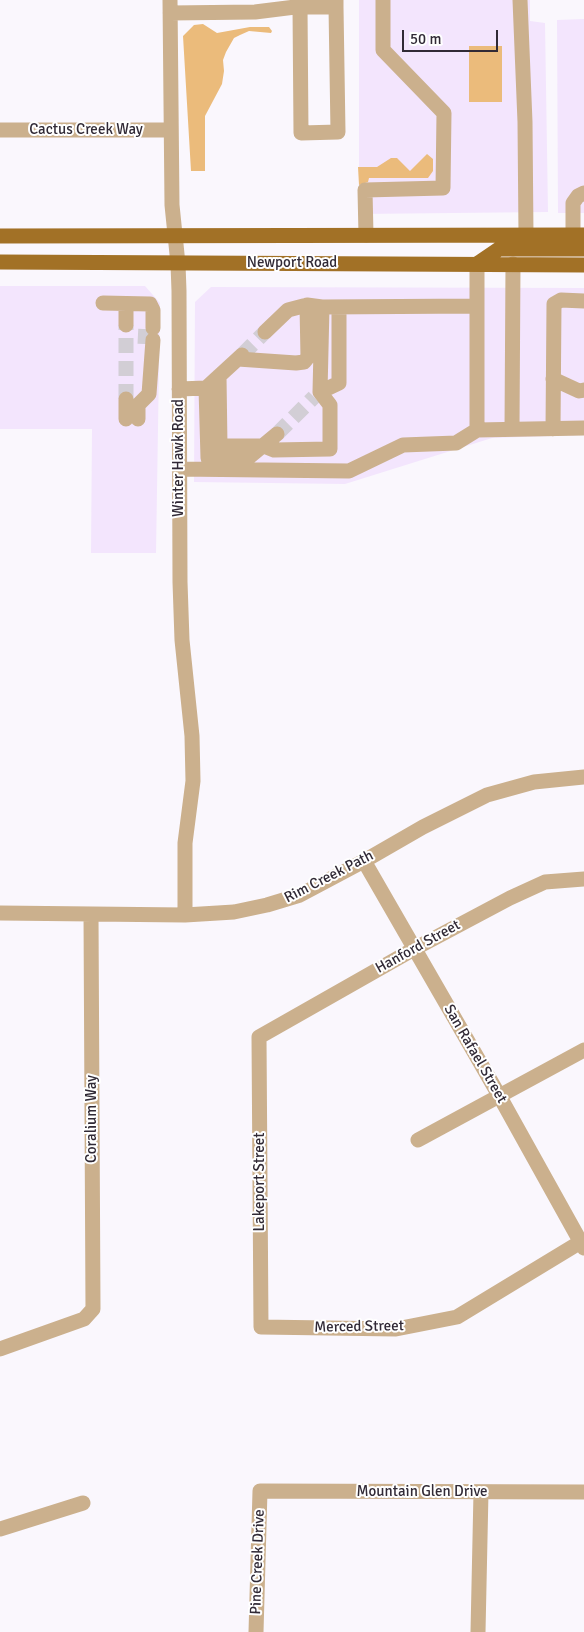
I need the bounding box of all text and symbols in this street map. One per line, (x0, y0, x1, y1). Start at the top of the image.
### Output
scale bar (404, 20, 500, 52)
text: 50 m (410, 30, 441, 48)
street label: Cactus Creek Way (29, 121, 143, 139)
street label: Newport Road (247, 254, 337, 272)
street label: Winter Hawk Road (170, 399, 188, 517)
street label: Rim Creek Path (281, 847, 377, 907)
street label: Hanford Street (372, 916, 464, 978)
street label: San Rafael Street (440, 1002, 510, 1106)
street label: Coralium Way (83, 1075, 101, 1163)
street label: Lakeport Street (251, 1132, 269, 1232)
street label: Merced Street (314, 1317, 404, 1337)
street label: Mountain Glen Drive (356, 1483, 488, 1501)
street label: Pine Creek Drive (247, 1509, 269, 1615)

